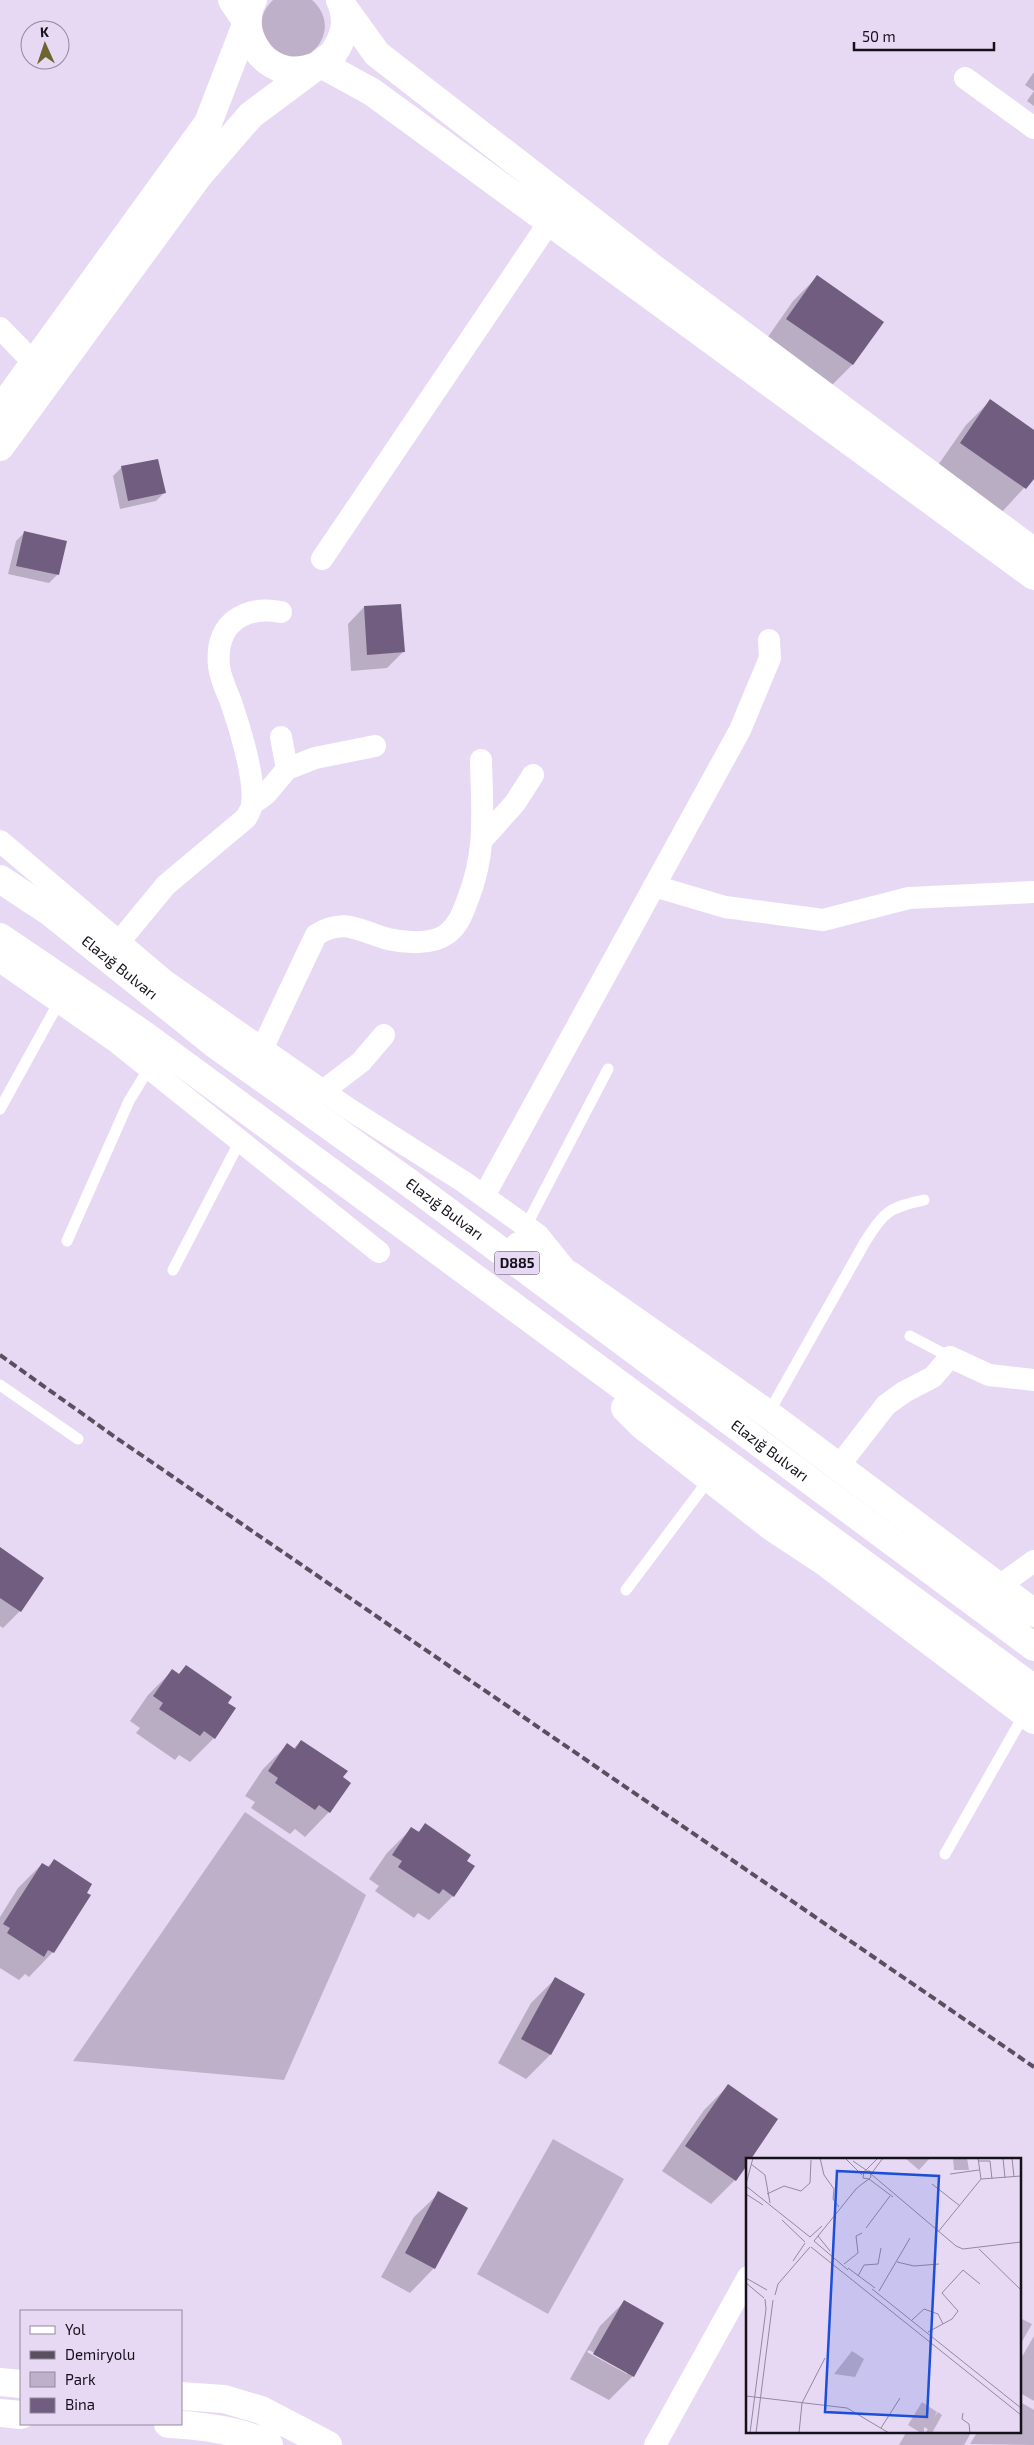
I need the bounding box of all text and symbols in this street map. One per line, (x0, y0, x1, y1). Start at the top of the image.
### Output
north arrow (20, 20, 70, 70)
scale bar (854, 20, 994, 52)
text: K (39, 23, 49, 40)
text: 50 m (862, 27, 896, 45)
street label: Elazığ Bulvarı (79, 931, 162, 1003)
street label: Elazığ Bulvarı (403, 1174, 488, 1243)
road number: D885 (494, 1252, 540, 1274)
street label: Elazığ Bulvarı (728, 1415, 813, 1485)
inset map (746, 2158, 1022, 2432)
legend (20, 2310, 182, 2425)
text: Yol (65, 2320, 86, 2338)
text: Demiryolu (65, 2345, 135, 2363)
text: Park (65, 2370, 96, 2388)
text: Bina (65, 2395, 95, 2413)

